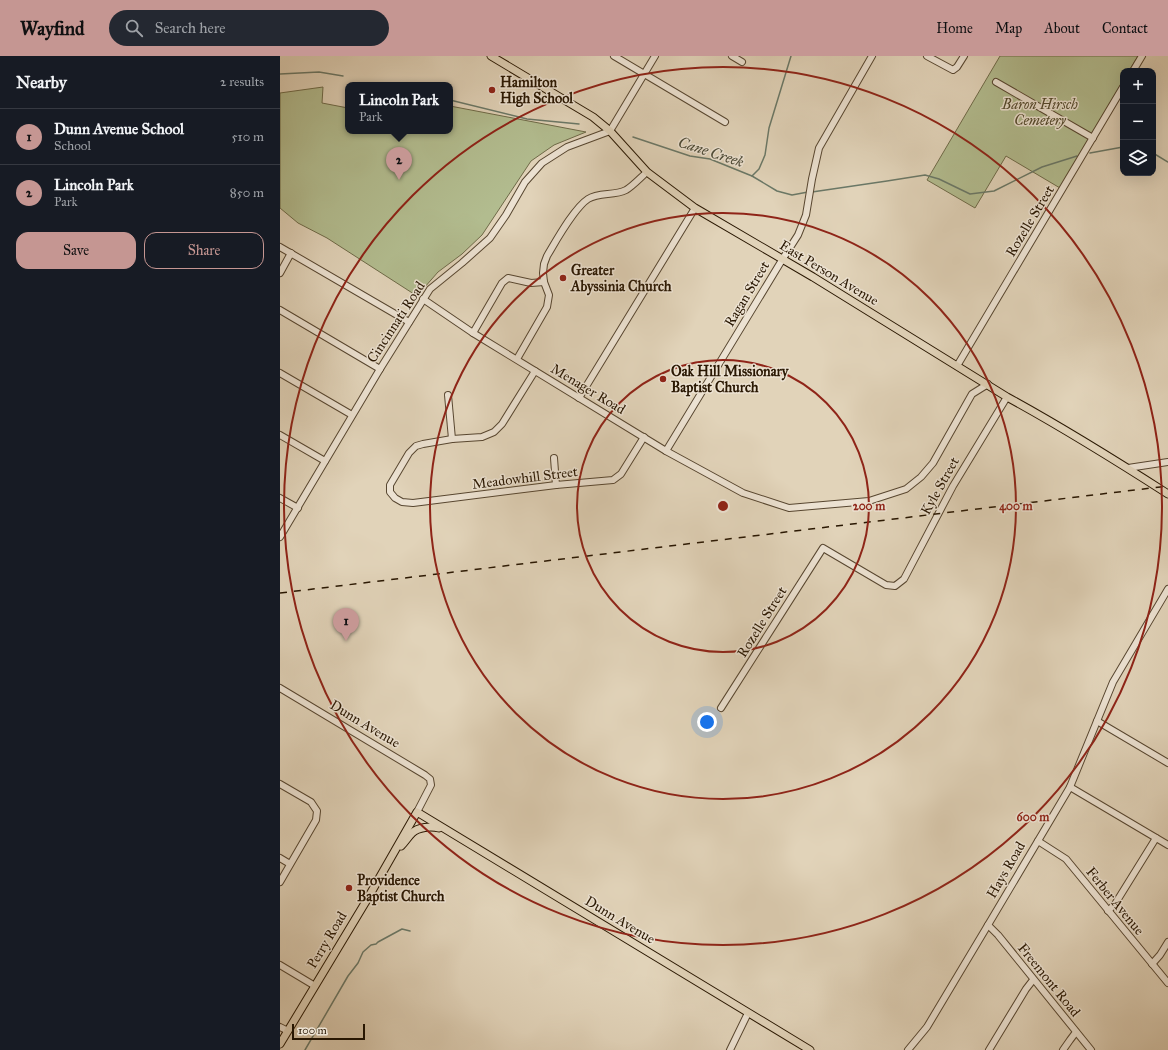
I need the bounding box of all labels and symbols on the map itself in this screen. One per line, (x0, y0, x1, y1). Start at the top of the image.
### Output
place label: Hamilton High School (500, 74, 574, 108)
marker: Hamilton High School (487, 85, 497, 95)
park label: Baron Hirsch Cemetery (1001, 96, 1078, 129)
water label: Cane Creek (676, 133, 746, 171)
pin: 2 (386, 147, 412, 180)
street label: Rozelle Street (1002, 182, 1058, 260)
street label: East Person Avenue (776, 237, 882, 309)
street label: Ragan Street (721, 258, 773, 330)
place label: Greater Abyssinia Church (570, 262, 672, 296)
marker: Greater Abyssinia Church (558, 273, 568, 283)
street label: Cincinnati Road (363, 278, 429, 366)
street label: Menager Road (548, 360, 628, 418)
place label: Oak Hill Missionary Baptist Church (671, 363, 790, 397)
marker: Oak Hill Missionary Baptist Church (658, 374, 668, 384)
street label: Kyle Street (917, 454, 963, 518)
street label: Meadowhill Street (471, 463, 579, 493)
centre of rings (716, 499, 730, 513)
text: 200 m (853, 499, 886, 513)
text: 400 m (999, 499, 1034, 514)
street label: Rozelle Street (733, 583, 791, 661)
pin: 1 (333, 608, 359, 641)
street label: Dunn Avenue (327, 696, 403, 752)
your location (697, 712, 717, 732)
text: 600 m (1017, 810, 1050, 824)
street label: Hays Road (983, 839, 1029, 901)
street label: Ferber Avenue (1082, 863, 1148, 939)
place label: Providence Baptist Church (357, 872, 445, 906)
marker: Providence Baptist Church (344, 883, 354, 893)
street label: Dunn Avenue (582, 892, 658, 948)
street label: Perry Road (303, 908, 351, 972)
street label: Freemont Road (1014, 940, 1084, 1020)
scale bar (292, 1022, 365, 1041)

